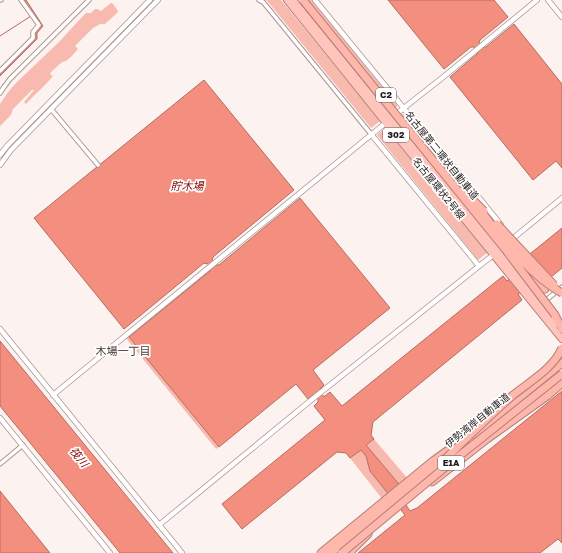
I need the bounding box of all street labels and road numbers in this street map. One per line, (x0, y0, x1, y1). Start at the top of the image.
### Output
road number: C2 (376, 88, 396, 102)
street label: 名古屋第二環状自動車道 (403, 108, 481, 202)
road number: 302 (383, 128, 409, 142)
street label: 名古屋環状2号線 (410, 155, 468, 221)
street label: 伊勢湾岸自動車道 (442, 390, 512, 450)
road number: E1A (438, 456, 464, 470)

